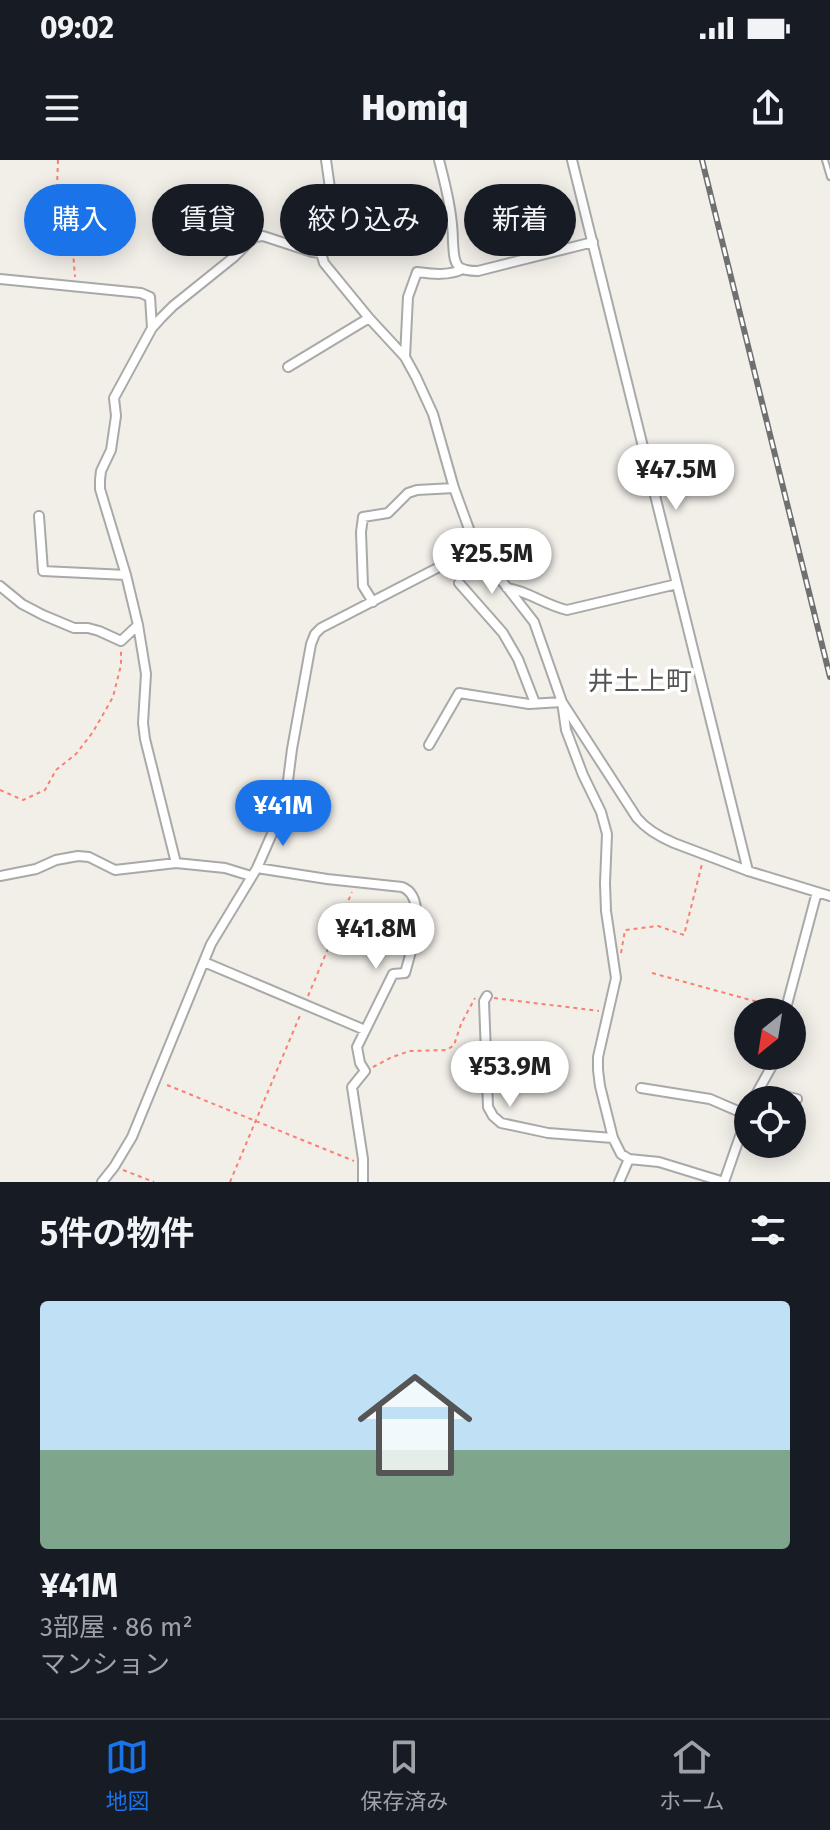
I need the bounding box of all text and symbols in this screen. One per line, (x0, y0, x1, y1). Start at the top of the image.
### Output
text: 09:02 (40, 10, 114, 46)
icon: menu (40, 86, 84, 130)
text: Homiq (362, 86, 468, 130)
icon: share (746, 86, 790, 130)
chip: 購入 (24, 184, 136, 256)
chip: 賃貸 (152, 184, 264, 256)
chip: 絞り込み (280, 184, 448, 256)
chip: 新着 (464, 184, 576, 256)
pin: ¥47.5M (611, 444, 741, 512)
text: ¥47.5M (635, 454, 717, 485)
pin: ¥25.5M (427, 528, 557, 596)
text: ¥25.5M (451, 538, 533, 569)
district label: 井土上町 (588, 666, 692, 697)
pin: ¥41M (236, 780, 330, 848)
text: ¥41M (253, 790, 313, 821)
pin: ¥41.8M (311, 903, 441, 971)
text: ¥41.8M (336, 913, 416, 944)
north arrow (734, 998, 806, 1070)
map controls (734, 998, 806, 1158)
pin: ¥53.9M (445, 1041, 575, 1109)
text: ¥53.9M (469, 1051, 551, 1082)
button: locate (734, 1086, 806, 1158)
icon: filters (746, 1208, 790, 1252)
text: 5件の物件 (40, 1213, 194, 1254)
icon: home (343, 1353, 487, 1497)
text: ¥41M (40, 1565, 118, 1606)
text: 3部屋 · 86 m² (40, 1612, 193, 1643)
text: マンション (40, 1649, 170, 1680)
tab: 地図 (105, 1735, 149, 1815)
tab: 保存済み (360, 1735, 448, 1815)
tab: ホーム (659, 1735, 725, 1815)

